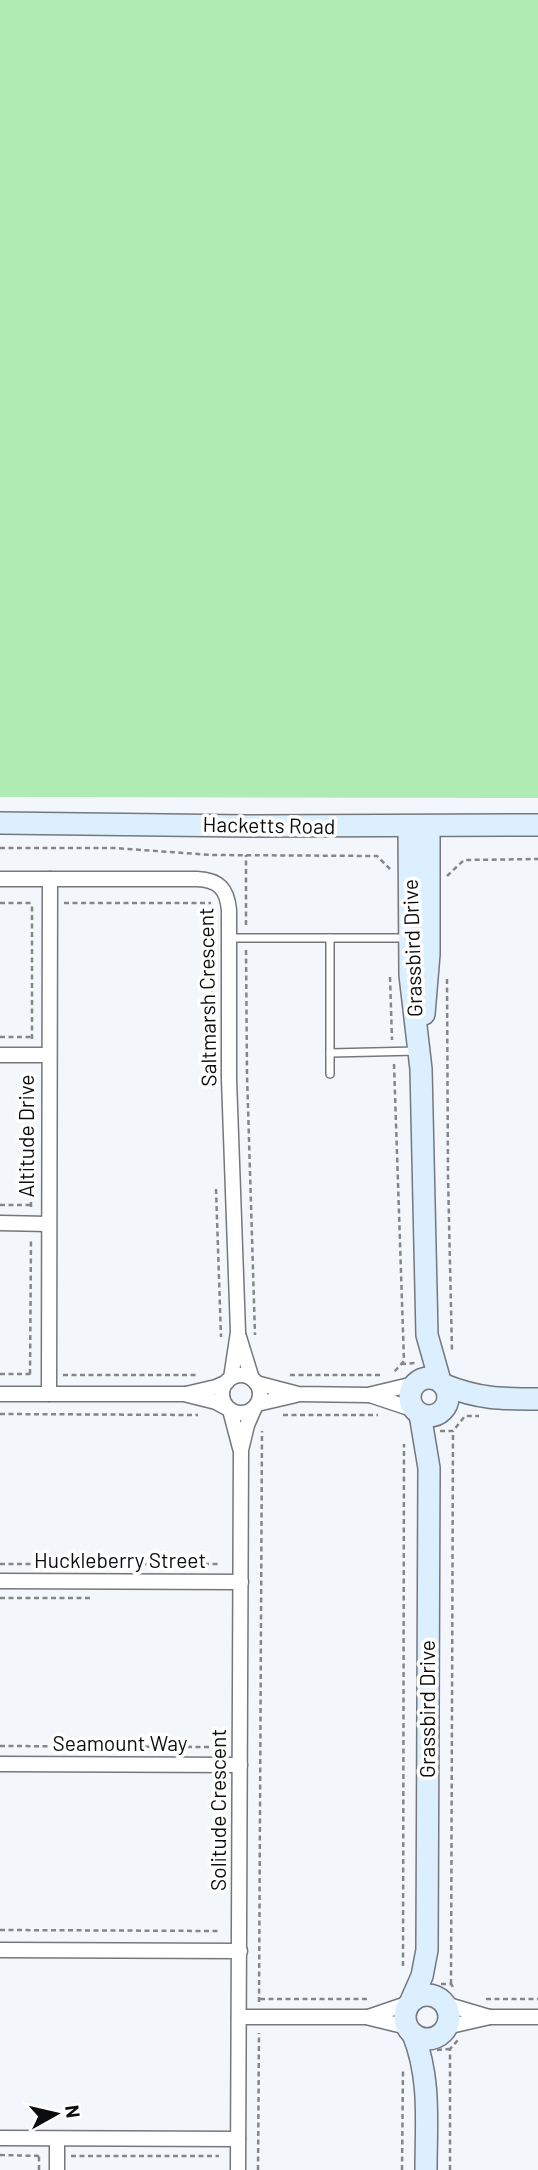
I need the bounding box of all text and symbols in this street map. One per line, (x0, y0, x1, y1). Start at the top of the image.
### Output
street label: Hacketts Road (203, 811, 336, 838)
street label: Grassbird Drive (397, 879, 426, 1017)
street label: Saltmarsh Crescent (192, 907, 221, 1087)
street label: Altitude Drive (13, 1074, 38, 1198)
street label: Huckleberry Street (34, 1547, 206, 1572)
street label: Grassbird Drive (414, 1640, 439, 1778)
street label: Solitude Crescent (205, 1729, 230, 1891)
street label: Seamount Way (53, 1730, 188, 1755)
north arrow (21, 2079, 91, 2149)
text: N (61, 2104, 86, 2119)

